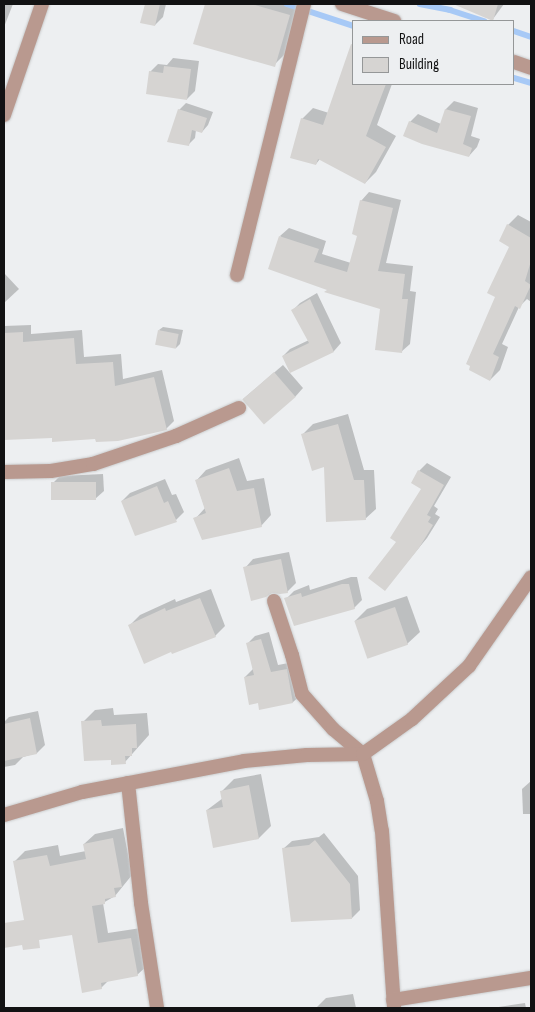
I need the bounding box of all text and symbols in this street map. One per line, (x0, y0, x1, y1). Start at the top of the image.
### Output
legend (352, 20, 515, 85)
text: Road (399, 30, 424, 49)
text: Building (399, 55, 439, 74)

